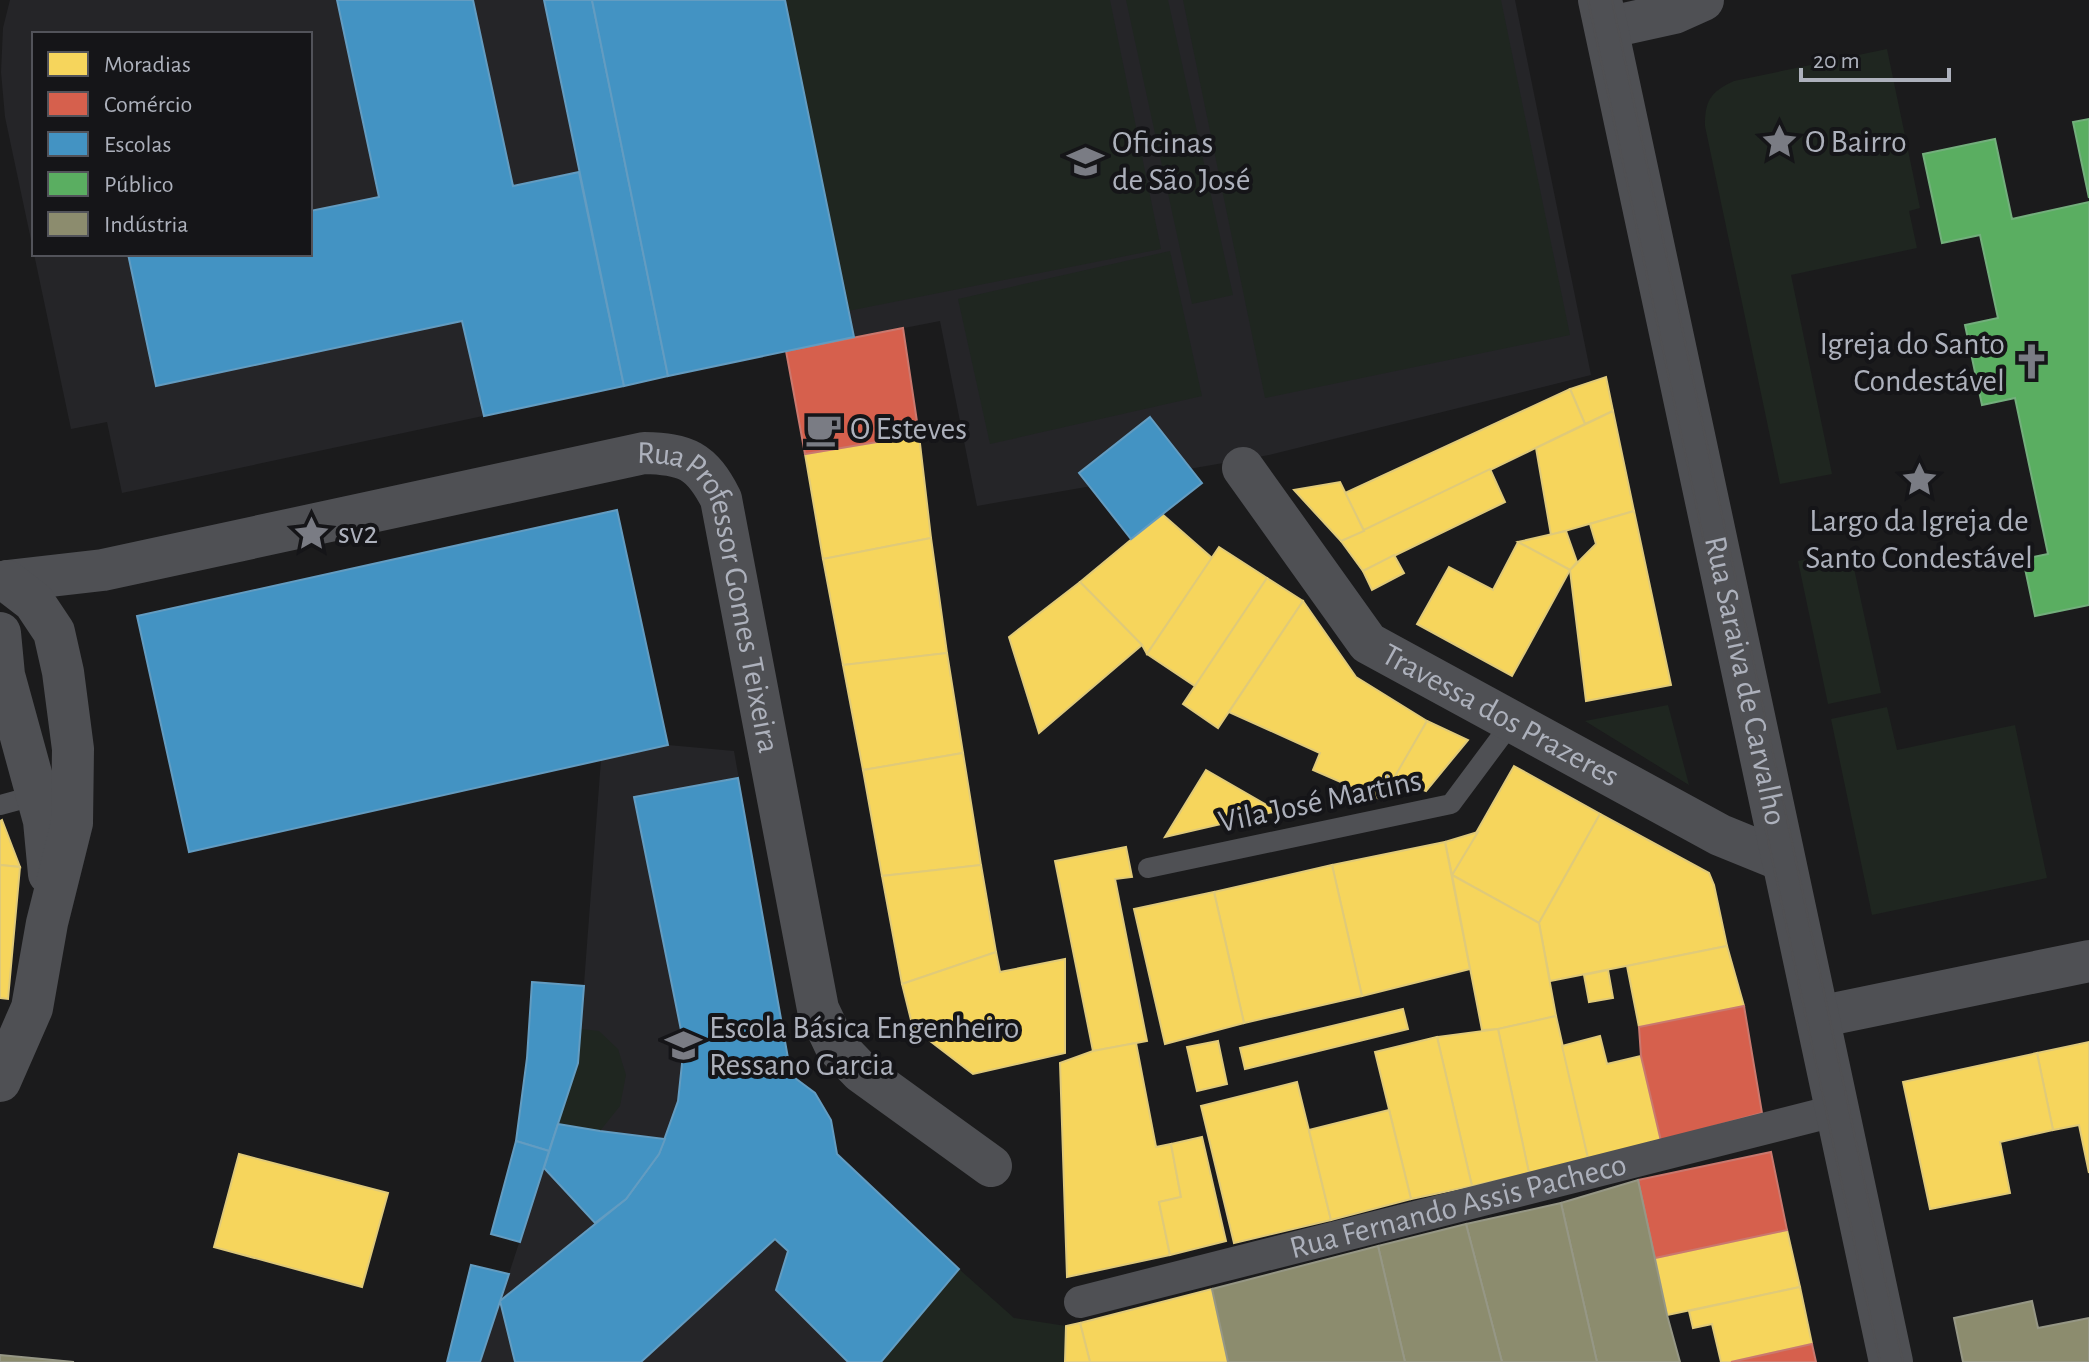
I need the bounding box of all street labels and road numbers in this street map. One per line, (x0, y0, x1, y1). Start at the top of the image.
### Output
street label: Rua Professor Gomes Teixeira (637, 437, 785, 756)
street label: Rua Saraiva de Carvalho (1699, 533, 1792, 828)
street label: Travessa dos Prazeres (1377, 638, 1624, 793)
street label: Vila José Martins (1216, 764, 1424, 838)
street label: Rua Fernando Assis Pacheco (1286, 1148, 1630, 1264)

